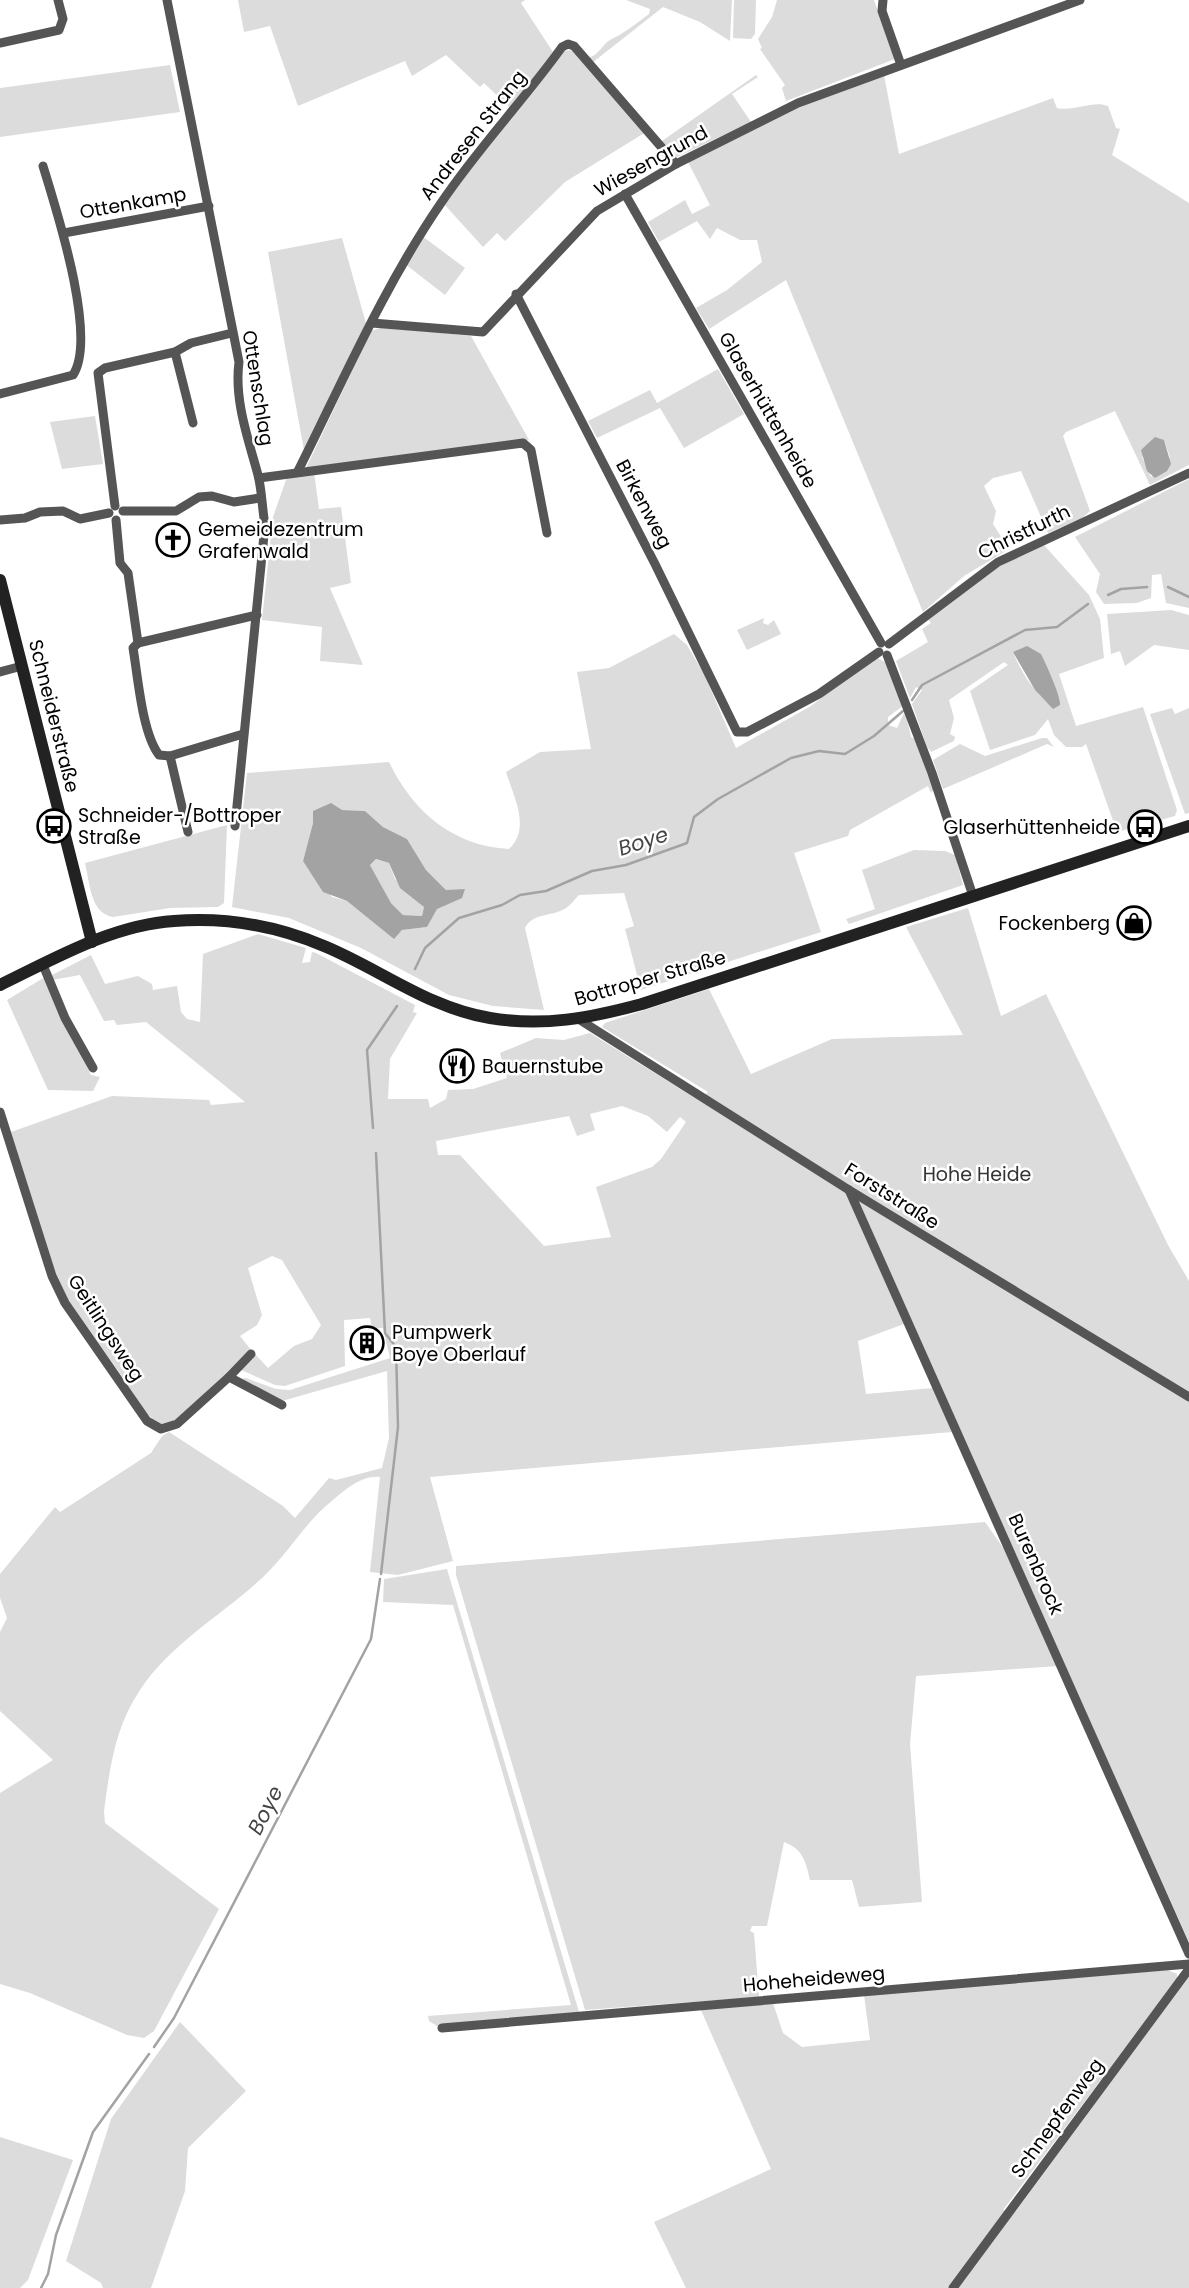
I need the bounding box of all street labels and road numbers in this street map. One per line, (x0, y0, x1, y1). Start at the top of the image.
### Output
street label: Andresen Strang (414, 64, 532, 206)
street label: Wiesengrund (589, 119, 713, 203)
street label: Ottenkamp (78, 180, 189, 226)
street label: Glaserhüttenheide (712, 327, 824, 493)
street label: Ottenschlag (236, 328, 280, 448)
street label: Birkenweg (609, 455, 679, 553)
street label: Christfurth (973, 498, 1075, 566)
street label: Schneiderstraße (22, 637, 86, 795)
street label: Bottroper Straße (571, 943, 729, 1013)
street label: Forststraße (839, 1156, 945, 1236)
street label: Geitlingsweg (61, 1269, 151, 1387)
street label: Burenbrock (1002, 1509, 1070, 1619)
street label: Hoheheideweg (742, 1959, 886, 1999)
street label: Schnepfenweg (1004, 2053, 1110, 2183)

